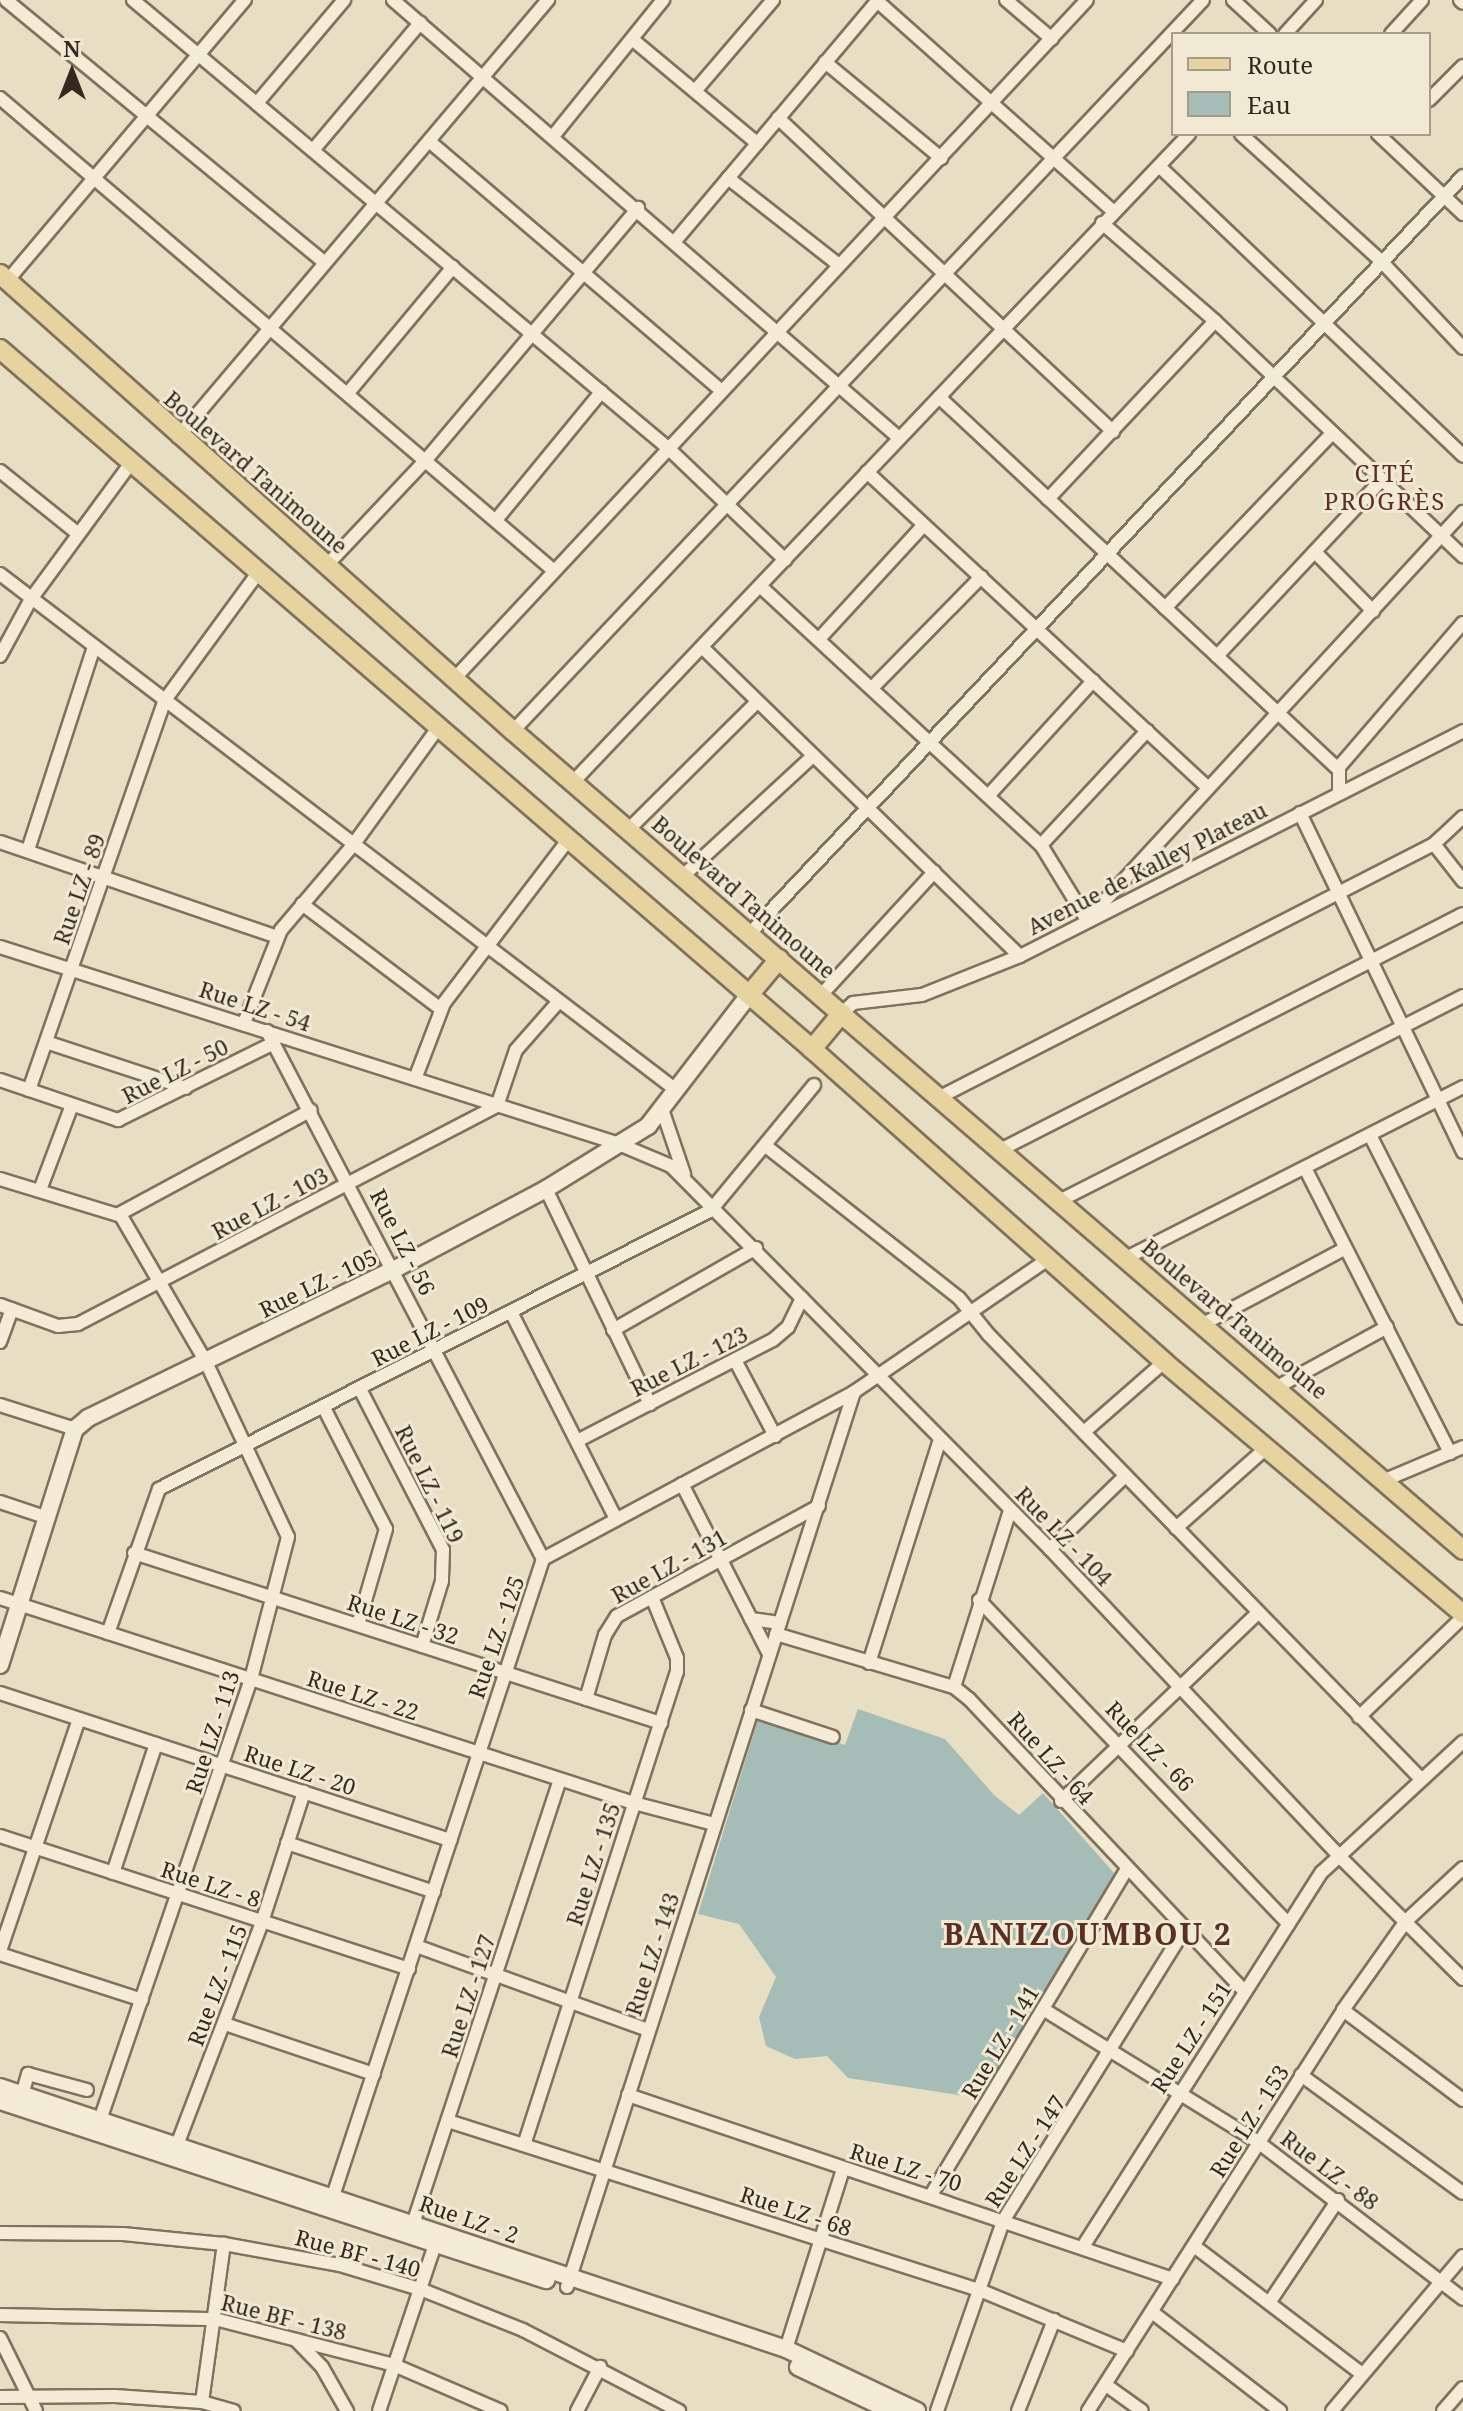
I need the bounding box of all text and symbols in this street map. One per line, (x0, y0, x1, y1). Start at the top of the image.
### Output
north arrow (32, 32, 112, 112)
legend (1171, 32, 1431, 136)
text: N (63, 33, 81, 63)
text: Route (1247, 48, 1313, 81)
text: Eau (1247, 88, 1291, 121)
street label: Boulevard Tanimoune (159, 385, 353, 559)
district label: CITÉ PROGRÈS (1324, 459, 1446, 515)
street label: Avenue de Kalley Plateau (1023, 796, 1271, 940)
street label: Boulevard Tanimoune (647, 810, 841, 984)
street label: Rue LZ - 89 (48, 830, 110, 948)
street label: Rue LZ - 54 (196, 976, 314, 1036)
street label: Rue LZ - 50 (118, 1033, 232, 1109)
street label: Rue LZ - 103 (207, 1161, 333, 1245)
street label: Rue LZ - 56 (365, 1185, 441, 1299)
street label: Boulevard Tanimoune (1137, 1234, 1333, 1404)
street label: Rue LZ - 105 (255, 1243, 381, 1323)
street label: Rue LZ - 109 (367, 1290, 493, 1372)
street label: Rue LZ - 123 (626, 1320, 752, 1402)
street label: Rue LZ - 119 (390, 1421, 470, 1547)
street label: Rue LZ - 104 (1010, 1481, 1118, 1591)
street label: Rue LZ - 131 (607, 1523, 731, 1609)
street label: Rue LZ - 125 (463, 1572, 529, 1702)
street label: Rue LZ - 32 (344, 1589, 462, 1649)
street label: Rue LZ - 22 (304, 1665, 422, 1725)
street label: Rue LZ - 113 (180, 1667, 244, 1797)
street label: Rue LZ - 66 (1100, 1695, 1200, 1797)
street label: Rue LZ - 64 (1003, 1706, 1099, 1810)
street label: Rue LZ - 20 (241, 1740, 359, 1800)
street label: Rue LZ - 135 (561, 1799, 625, 1929)
street label: Rue LZ - 8 (158, 1856, 264, 1912)
street label: Rue LZ - 143 (620, 1889, 684, 2019)
district label: BANIZOUMBOU 2 (943, 1916, 1233, 1952)
street label: Rue LZ - 115 (182, 1921, 252, 2049)
street label: Rue LZ - 127 (436, 1931, 500, 2061)
street label: Rue LZ - 151 (1145, 1976, 1237, 2098)
street label: Rue LZ - 141 (956, 1980, 1044, 2104)
street label: Rue LZ - 153 (1204, 2060, 1294, 2182)
street label: Rue LZ - 147 (979, 2090, 1071, 2212)
street label: Rue LZ - 88 (1276, 2125, 1384, 2215)
street label: Rue LZ - 70 (847, 2137, 965, 2197)
street label: Rue LZ - 68 (737, 2181, 855, 2241)
street label: Rue LZ - 2 (416, 2190, 522, 2248)
street label: Rue BF - 140 (293, 2224, 423, 2282)
street label: Rue BF - 138 (219, 2289, 349, 2345)

